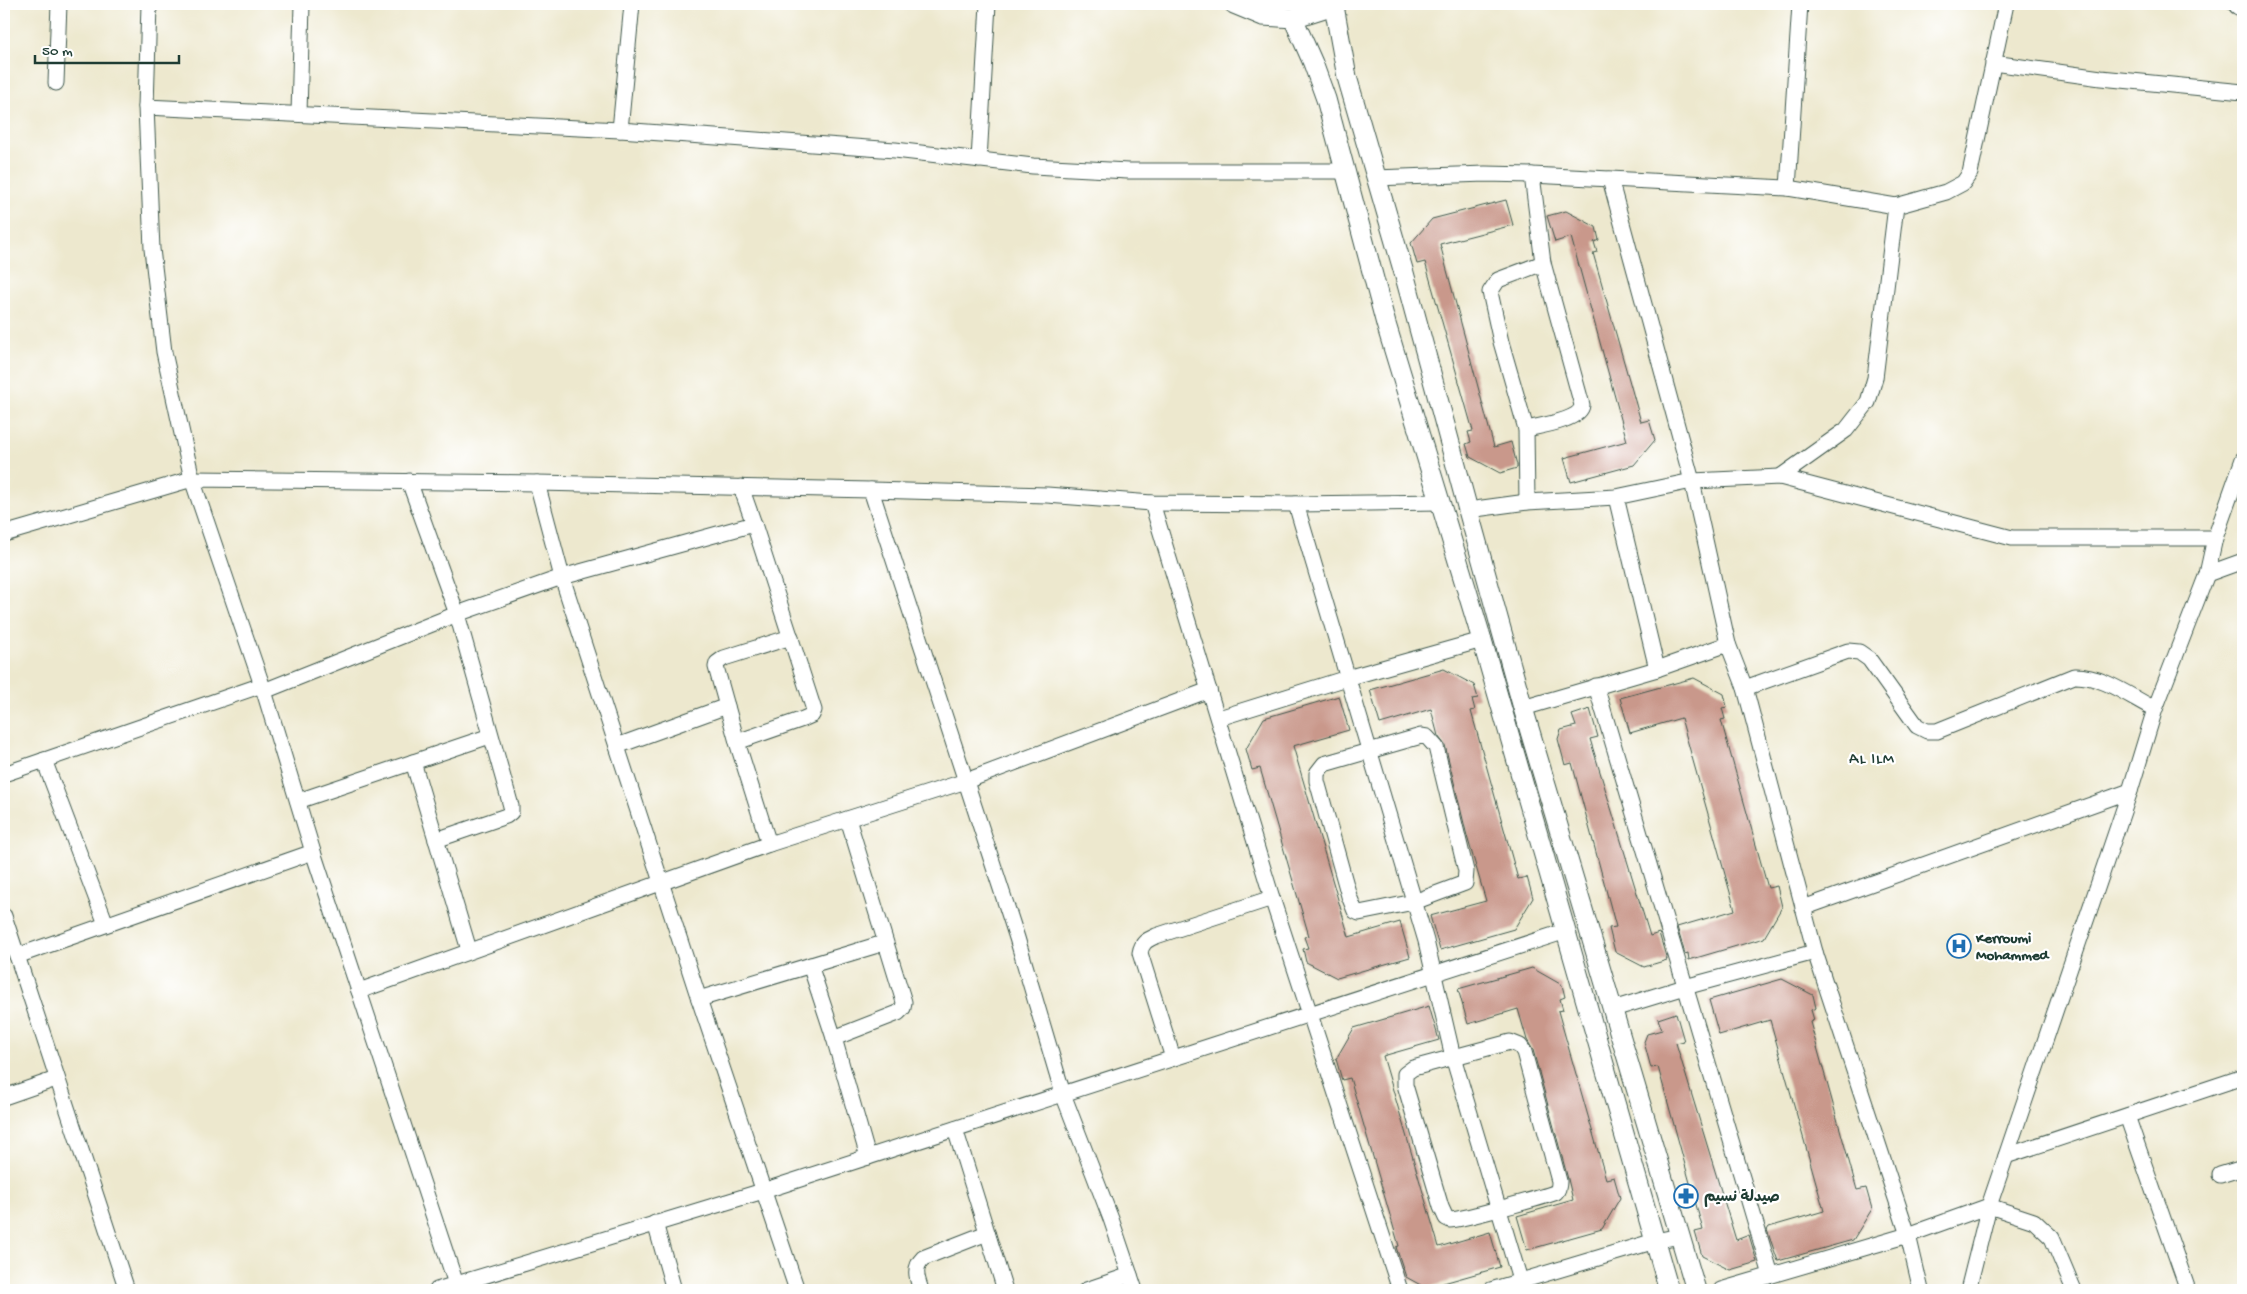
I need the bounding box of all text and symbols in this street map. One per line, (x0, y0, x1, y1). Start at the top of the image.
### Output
scale bar (35, 32, 179, 64)
text: 50 m (42, 43, 73, 61)
district label: AL ILM (1849, 751, 1895, 770)
place label: Kerroumi Mohammed (1975, 930, 2051, 965)
hospital icon: Kerroumi Mohammed (1946, 933, 1972, 959)
pharmacy icon: صيدلة نسيم (1673, 1183, 1699, 1209)
place label: صيدلة نسيم (1704, 1188, 1780, 1207)

